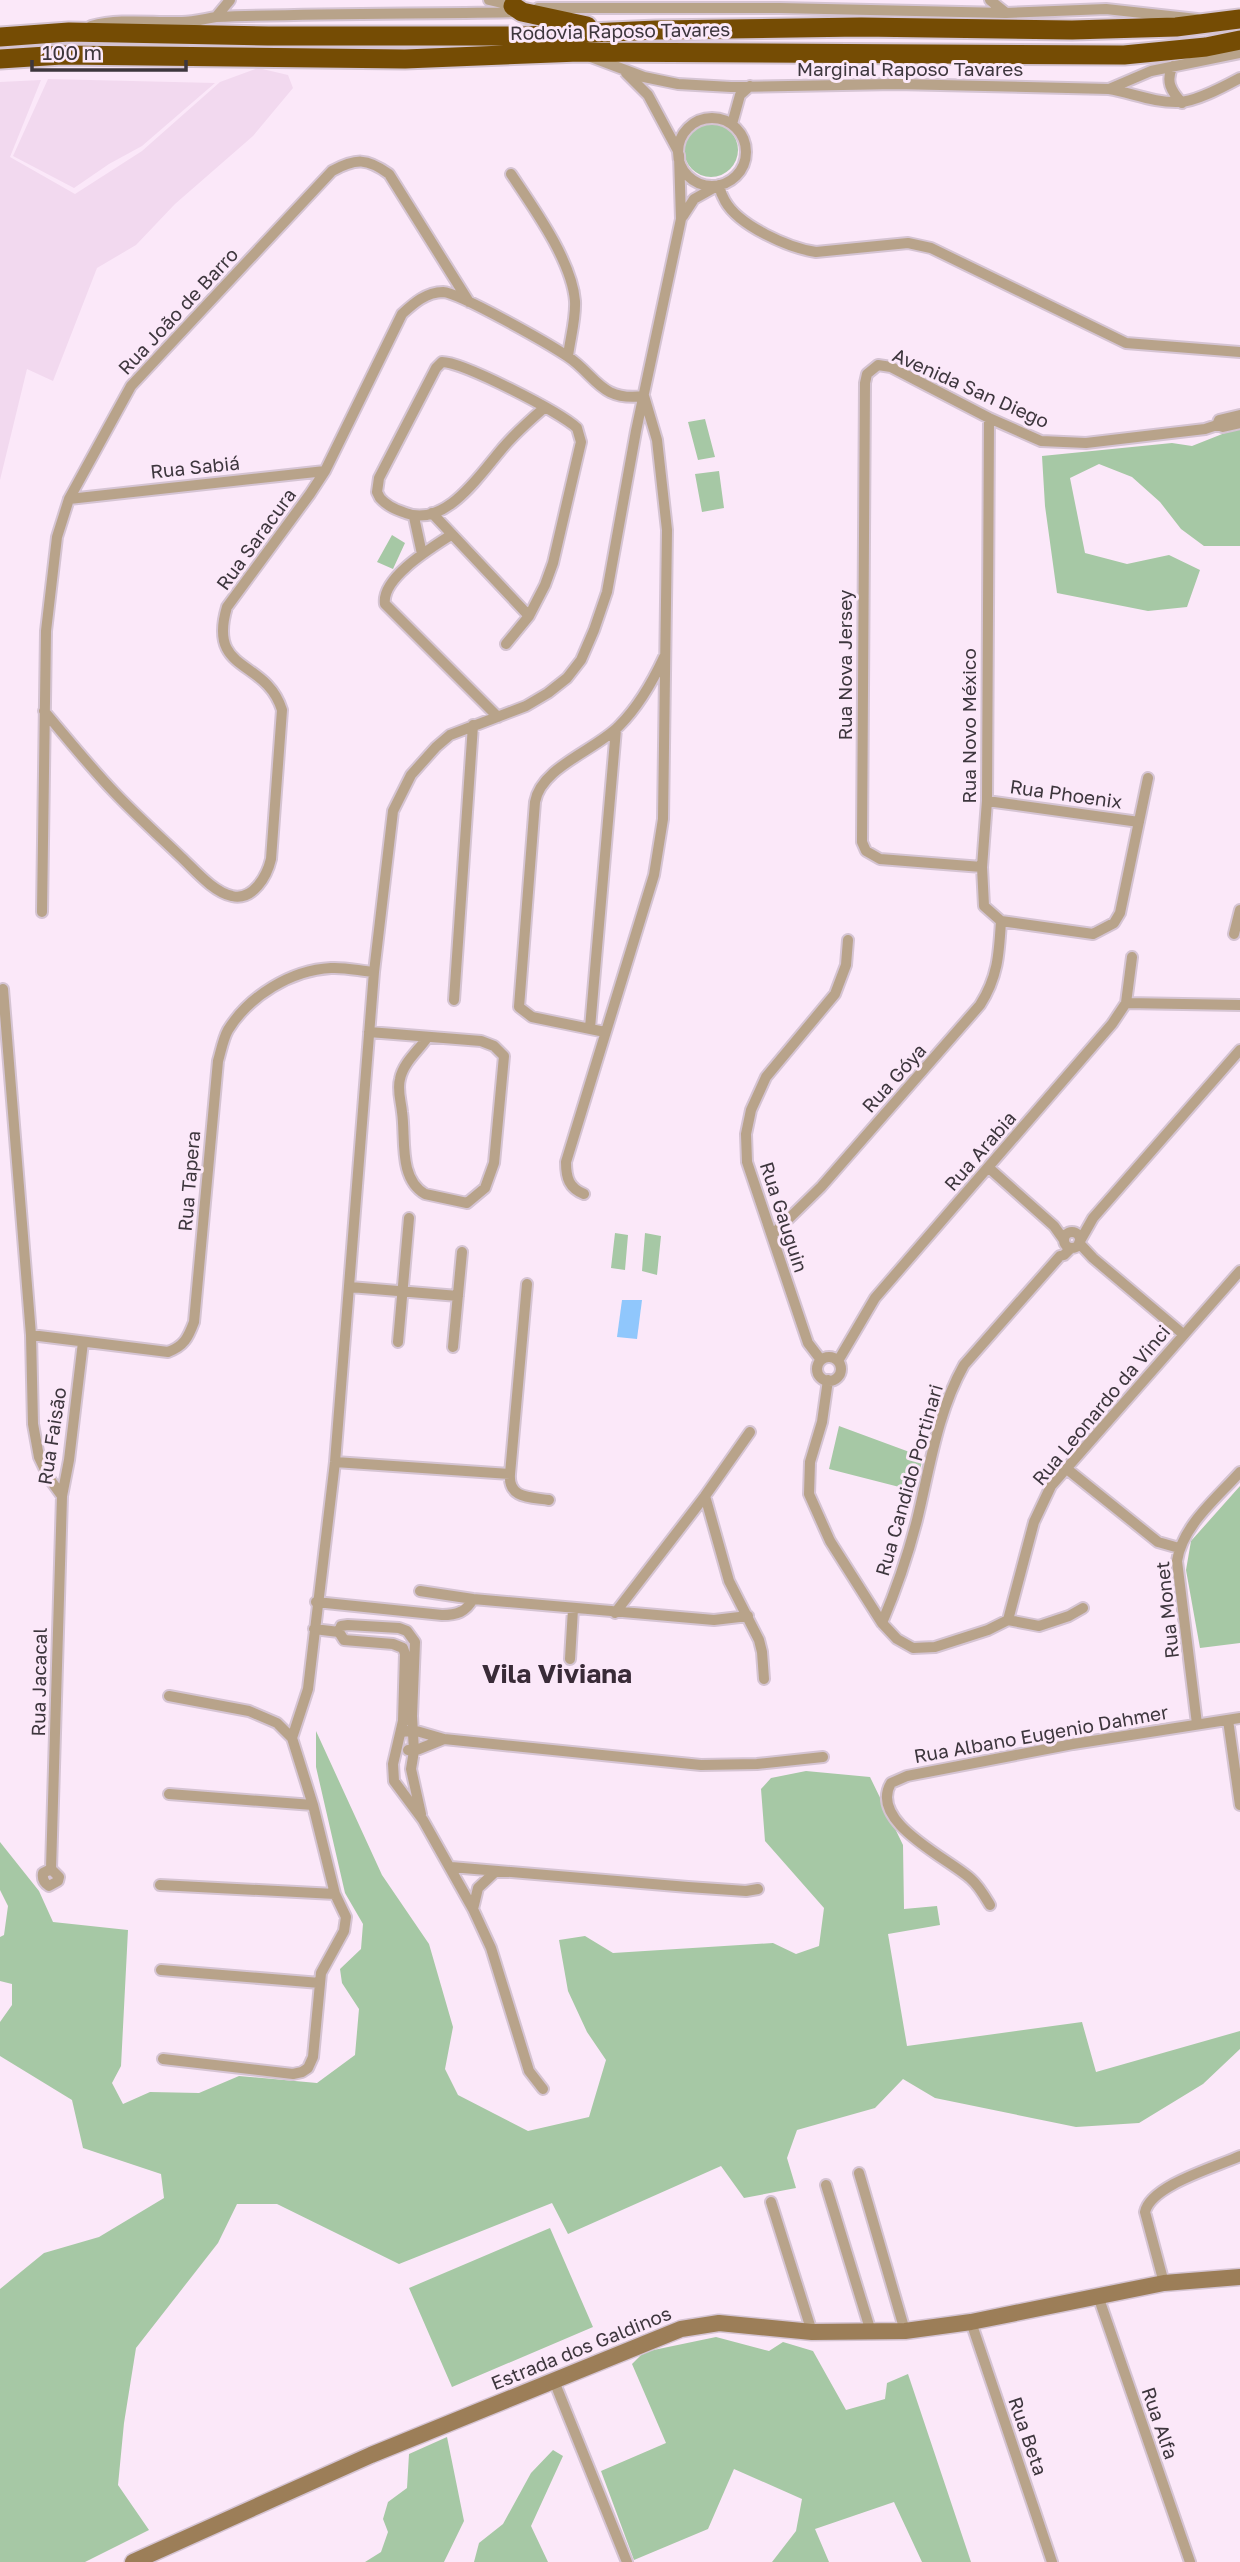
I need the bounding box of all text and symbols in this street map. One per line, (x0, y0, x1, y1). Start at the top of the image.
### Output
street label: Rodovia Raposo Tavares (510, 17, 730, 44)
scale bar (32, 28, 186, 72)
text: 100 m (42, 39, 102, 65)
street label: Marginal Raposo Tavares (797, 57, 1023, 80)
street label: Rua João de Barro (113, 242, 242, 379)
street label: Avenida San Diego (889, 343, 1053, 432)
street label: Rua Sabiá (149, 450, 241, 483)
street label: Rua Saracura (211, 483, 300, 594)
street label: Rua Nova Jersey (833, 589, 856, 740)
street label: Rua Novo México (957, 648, 980, 804)
street label: Rua Phoenix (1008, 774, 1124, 813)
street label: Rua Góya (857, 1038, 931, 1117)
street label: Rua Arabia (939, 1106, 1020, 1195)
street label: Rua Tapera (173, 1130, 204, 1232)
street label: Rua Gauguin (756, 1159, 813, 1275)
street label: Rua Leonardo da Vinci (1027, 1320, 1174, 1490)
street label: Rua Candido Portinari (870, 1381, 947, 1578)
street label: Rua Faisão (32, 1385, 71, 1486)
street label: Rua Monet (1150, 1560, 1183, 1660)
street label: Rua Jacacal (26, 1627, 51, 1737)
district label: Vila Viviana (482, 1658, 632, 1689)
street label: Rua Albano Eugenio Dahmer (912, 1700, 1170, 1767)
street label: Estrada dos Galdinos (487, 2301, 674, 2394)
street label: Rua Alfa (1137, 2384, 1184, 2462)
street label: Rua Beta (1004, 2394, 1053, 2478)

